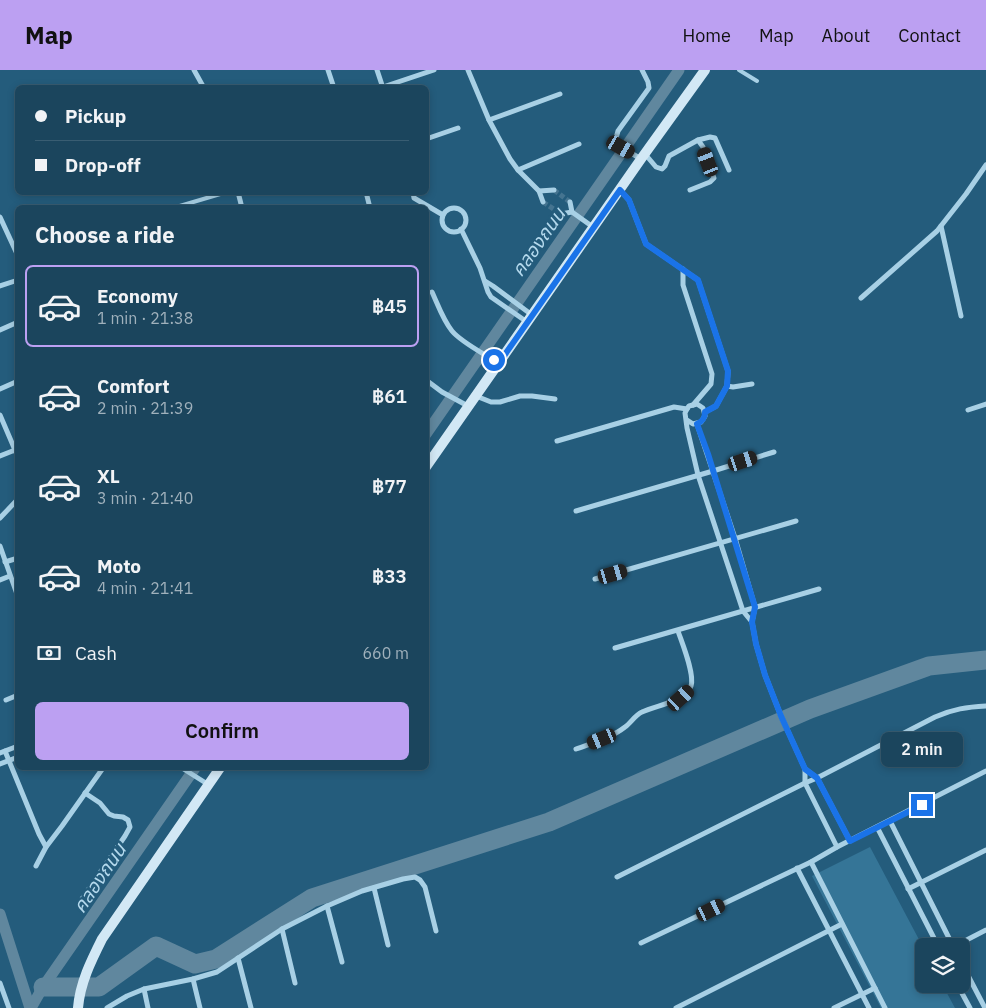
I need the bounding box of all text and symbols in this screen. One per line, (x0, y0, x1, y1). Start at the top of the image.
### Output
text: Map (25, 19, 73, 51)
text: Home (683, 24, 731, 47)
text: Map (759, 24, 794, 47)
text: About (822, 24, 870, 47)
text: Contact (898, 24, 961, 47)
text: Pickup (65, 104, 126, 128)
car (604, 133, 637, 161)
car (695, 145, 720, 179)
text: Drop-off (65, 153, 141, 177)
water label: คลองถนน (506, 202, 571, 281)
text: Choose a ride (35, 220, 175, 249)
icon: car (37, 284, 82, 329)
text: Economy (97, 284, 178, 308)
text: ฿45 (372, 294, 407, 318)
text: 1 min · 21:38 (97, 308, 193, 328)
route start (483, 349, 505, 371)
icon: car (37, 374, 82, 419)
text: Comfort (97, 374, 170, 398)
text: ฿61 (372, 384, 407, 408)
text: 2 min · 21:39 (97, 398, 193, 418)
car (726, 449, 759, 473)
icon: car (37, 464, 82, 509)
text: XL (97, 464, 120, 488)
text: ฿77 (372, 474, 407, 498)
text: 3 min · 21:40 (97, 488, 193, 508)
icon: car (37, 554, 82, 599)
text: Moto (97, 554, 141, 578)
car (596, 563, 629, 585)
text: ฿33 (372, 564, 407, 588)
text: 4 min · 21:41 (97, 578, 193, 598)
icon: cash (35, 639, 63, 667)
text: Cash (75, 641, 117, 665)
text: 660 m (362, 643, 409, 663)
car (664, 682, 697, 714)
button: Confirm (35, 702, 409, 760)
car (585, 726, 618, 752)
callout: 2 min (881, 732, 963, 768)
text: 2 min (901, 739, 943, 759)
route end (911, 794, 933, 816)
water label: คลองถนน (67, 838, 132, 917)
car (694, 897, 727, 923)
map controls (915, 938, 970, 993)
button: layers (915, 938, 970, 993)

